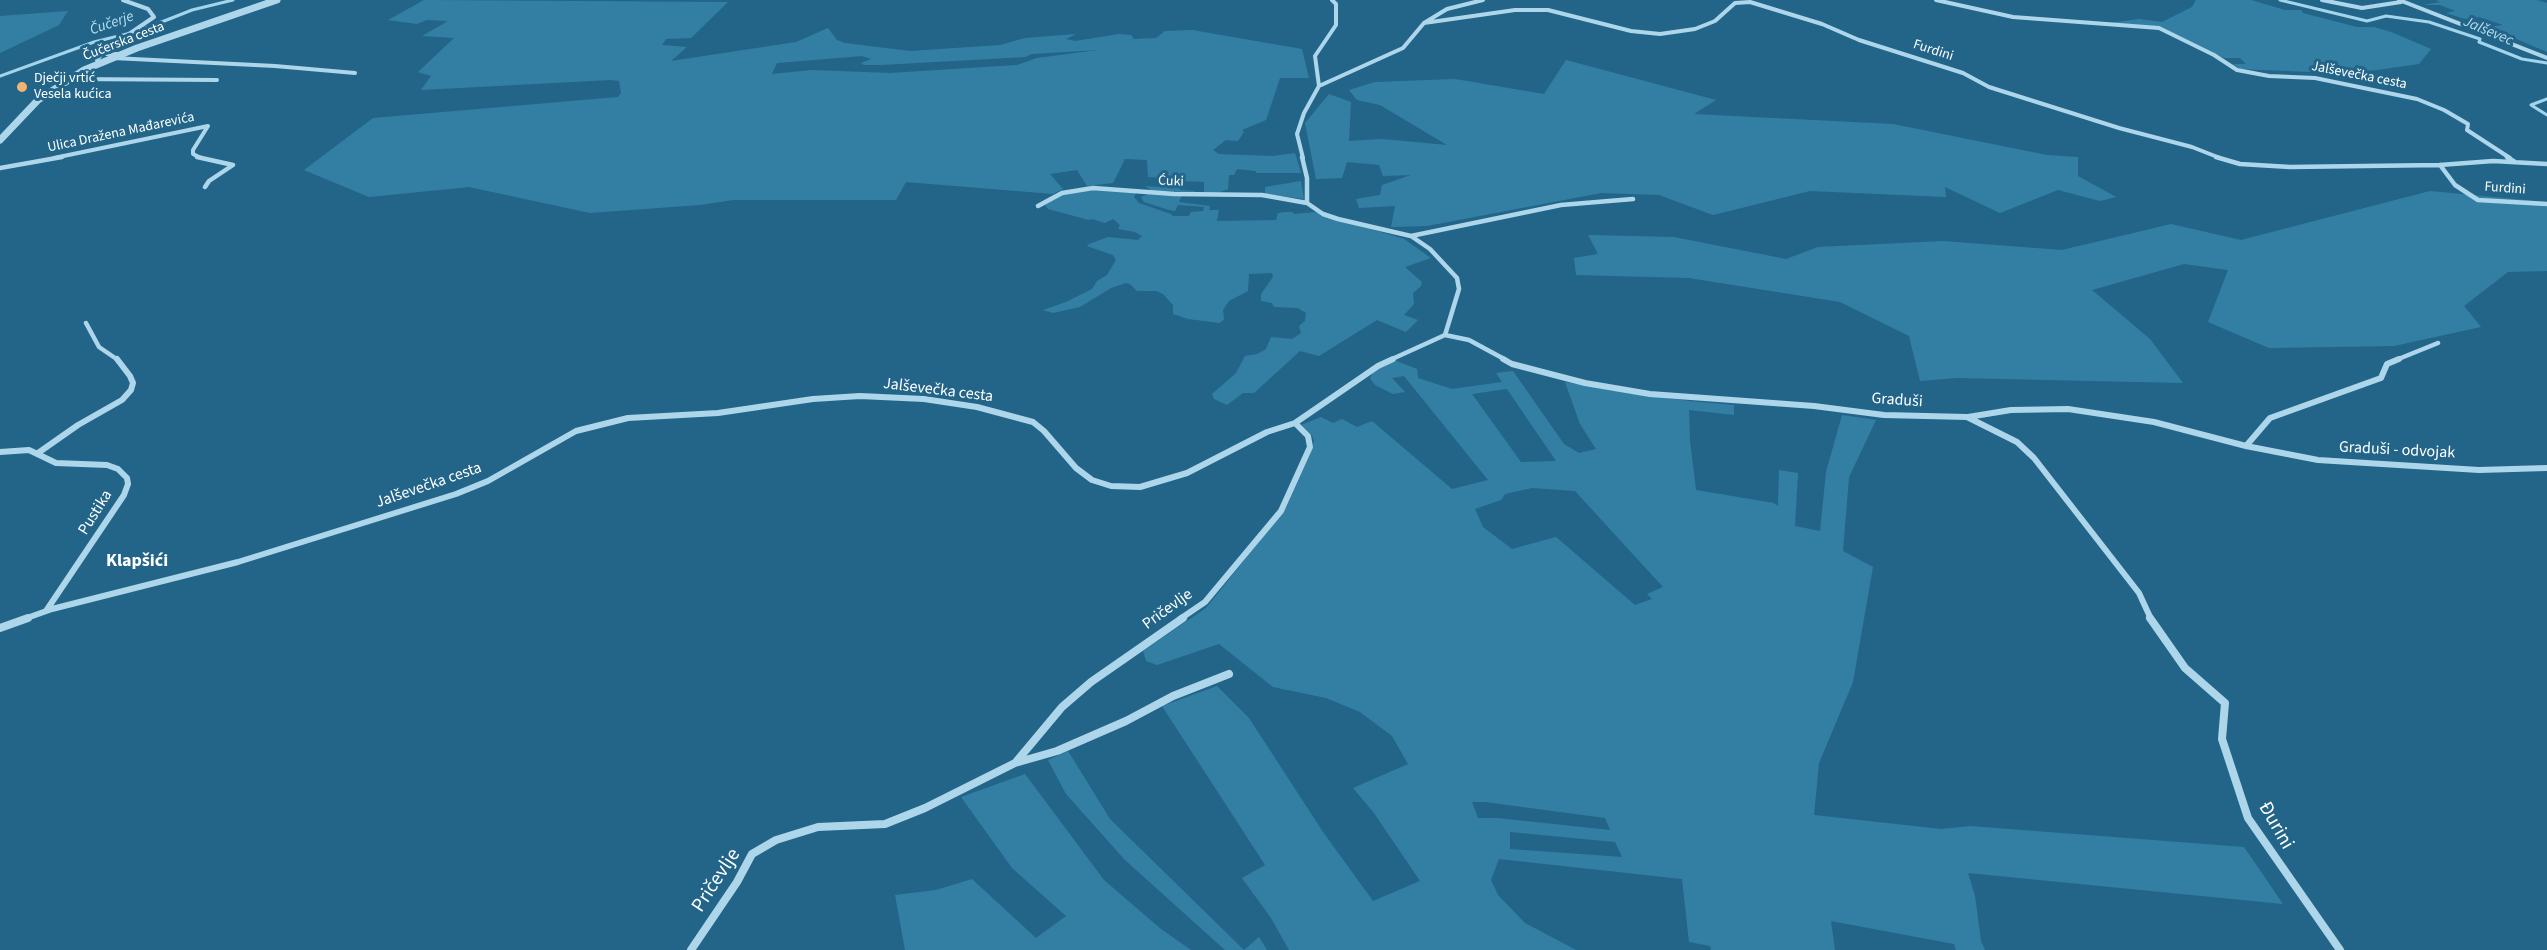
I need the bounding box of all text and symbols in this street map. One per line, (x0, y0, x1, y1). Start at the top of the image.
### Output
water label: Čučerje (88, 8, 136, 40)
water label: Jalševec (2461, 14, 2515, 50)
street label: Čučerska cesta (81, 19, 167, 65)
street label: Furdini (1911, 37, 1955, 65)
street label: Jalševečka cesta (2310, 59, 2408, 93)
place label: Dječji vrtić Vesela kućica (34, 71, 112, 104)
marker: Dječji vrtić Vesela kućica (15, 80, 29, 94)
street label: Ulica Dražena Mađarevića (46, 109, 196, 157)
street label: Ćuki (1158, 173, 1184, 191)
street label: Furdini (2484, 179, 2526, 199)
street label: Jalševečka cesta (882, 375, 994, 407)
street label: Graduši (1871, 390, 1923, 412)
street label: Graduši - odvojak (2338, 438, 2456, 464)
street label: Jalševečka cesta (374, 459, 484, 513)
street label: Pustika (75, 487, 117, 539)
district label: Klapšići (106, 551, 168, 573)
street label: Pričevlje (1139, 585, 1197, 635)
street label: Đurini (2252, 798, 2298, 854)
street label: Pričevlje (688, 845, 746, 917)

